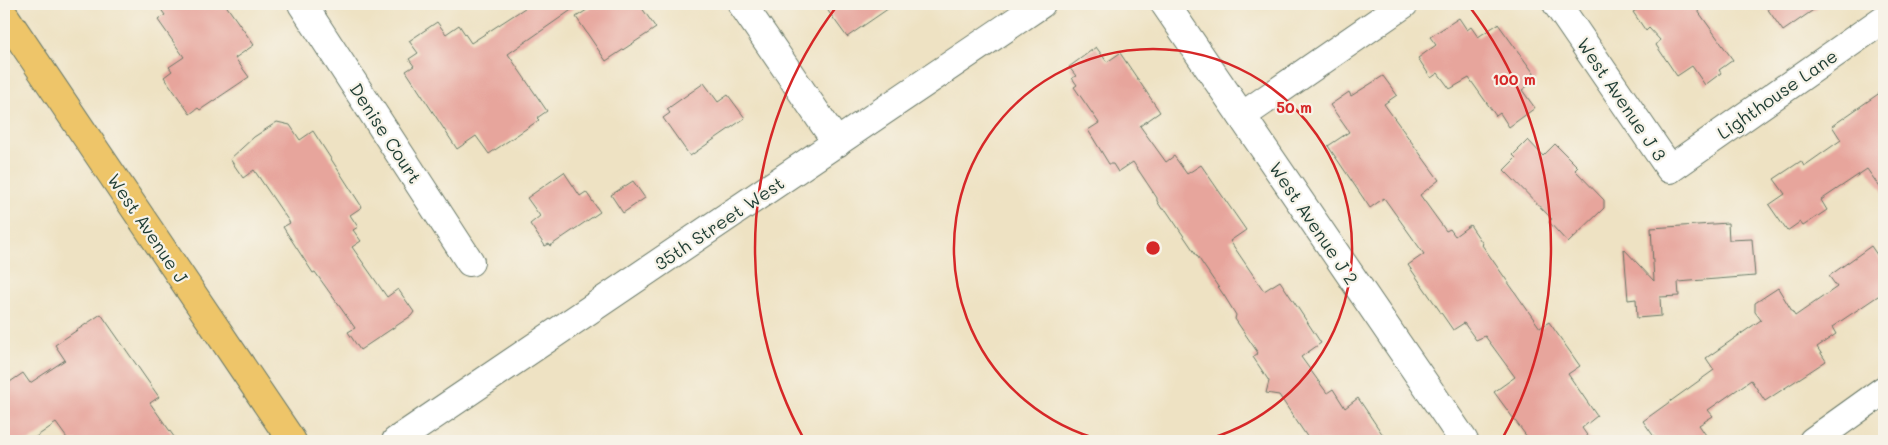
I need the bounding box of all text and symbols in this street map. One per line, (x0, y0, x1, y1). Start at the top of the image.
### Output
street label: West Avenue J 3 (1572, 33, 1672, 165)
street label: Lighthouse Lane (1712, 44, 1842, 144)
text: 100 m (1492, 69, 1536, 89)
street label: Denise Court (345, 78, 427, 188)
text: 50 m (1276, 97, 1312, 117)
street label: West Avenue J 2 (1264, 157, 1364, 289)
street label: West Avenue J (102, 169, 194, 288)
street label: 35th Street West (649, 171, 789, 275)
centre of rings (1144, 239, 1162, 257)

